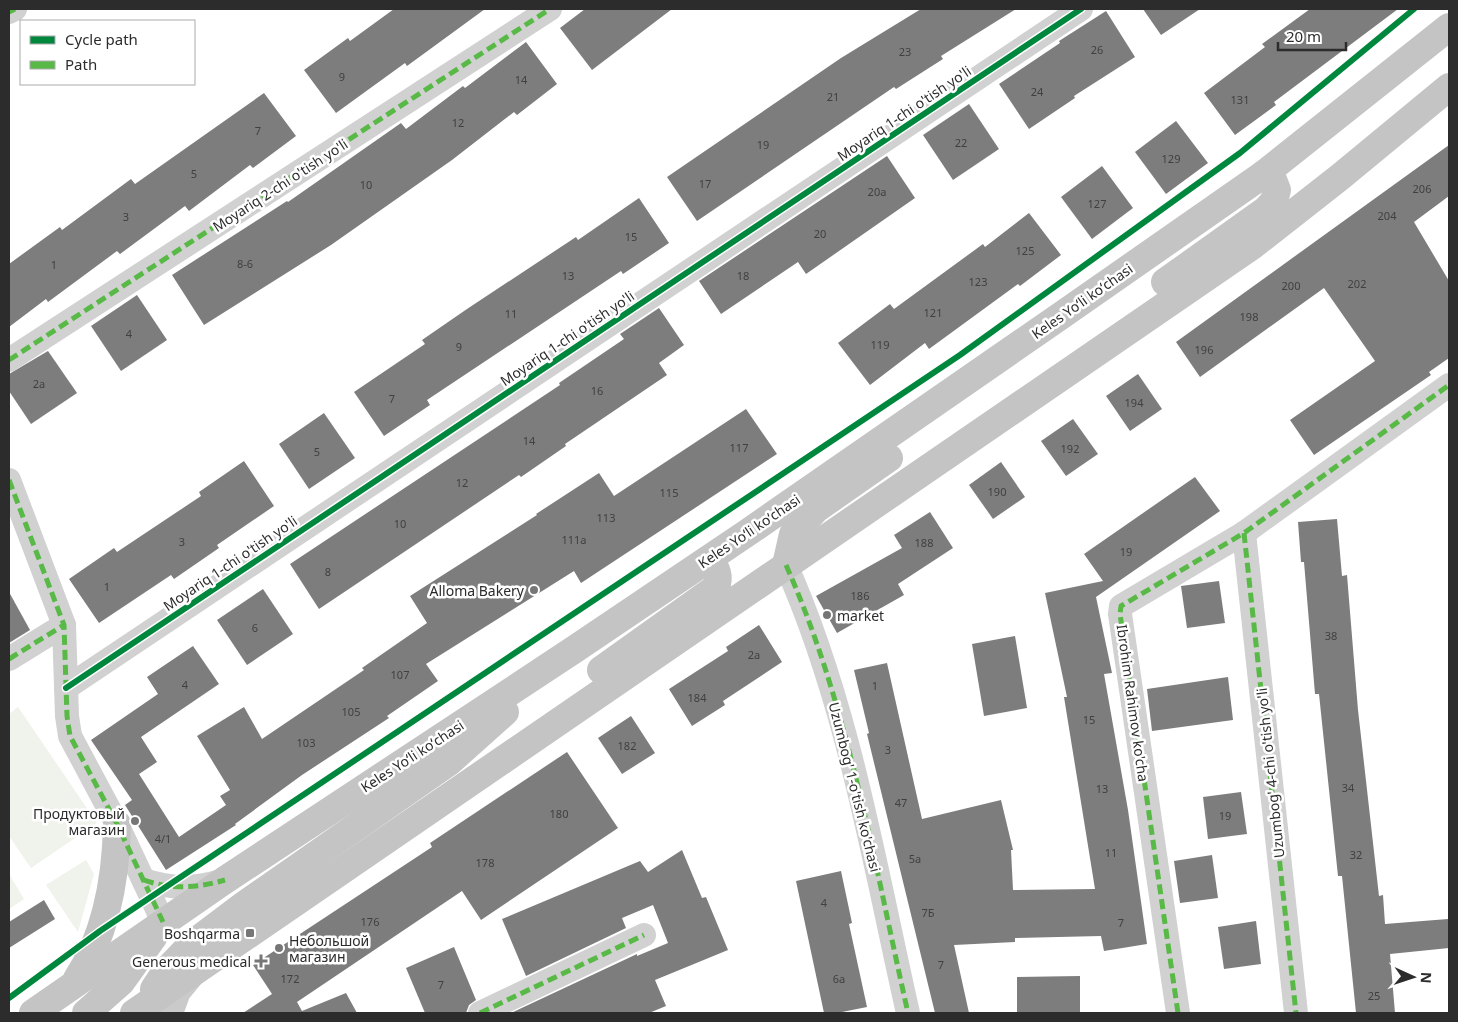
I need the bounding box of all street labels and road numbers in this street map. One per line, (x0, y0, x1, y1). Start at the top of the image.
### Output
street label: Moyariq 1-chi o'tish yo'li (833, 61, 975, 165)
street label: Moyariq 2-chi o'tish yo'li (209, 134, 351, 236)
street label: Keles Yoʻli koʻchasi (1028, 259, 1136, 343)
street label: Moyariq 1-chi o'tish yo'li (496, 286, 638, 390)
street label: Keles Yoʻli koʻchasi (694, 490, 804, 572)
street label: Moyariq 1-chi o'tish yo'li (159, 511, 301, 615)
street label: Ibrohim Rahimov ko'cha (1113, 623, 1153, 783)
street label: Uzumbog' 4-chi o'tish yo'li (1252, 687, 1288, 859)
street label: Uzumbog' 1-o'tish ko'chasi (825, 700, 885, 874)
street label: Keles Yoʻli koʻchasi (357, 716, 467, 796)

